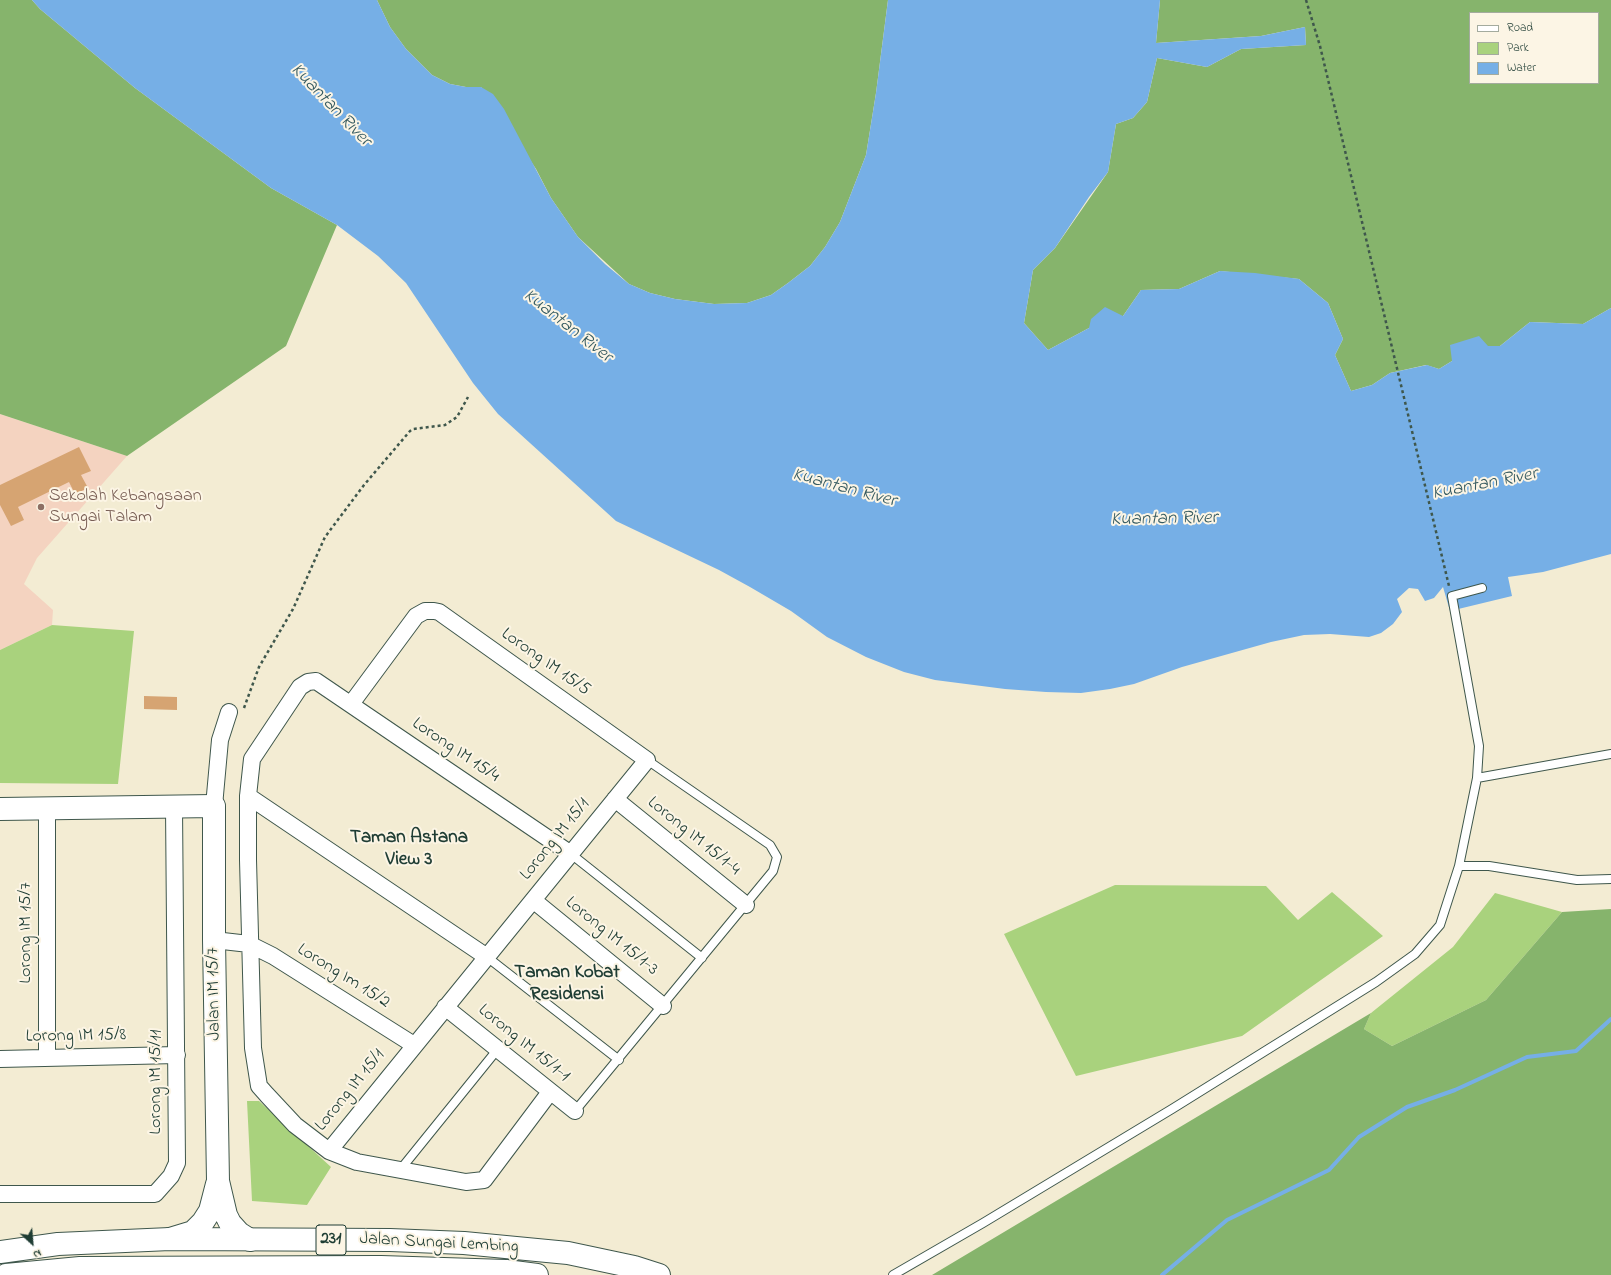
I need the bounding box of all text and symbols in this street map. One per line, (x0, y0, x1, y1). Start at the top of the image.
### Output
legend (1469, 12, 1599, 84)
text: Road (1507, 19, 1533, 37)
text: Park (1507, 39, 1529, 57)
text: Water (1507, 59, 1536, 77)
water label: Kuantan River (285, 60, 375, 152)
water label: Kuantan River (518, 285, 616, 369)
water label: Kuantan River (790, 464, 898, 514)
water label: Kuantan River (1430, 464, 1540, 506)
place label: Sekolah Kebangsaan Sungai Talam (49, 486, 202, 528)
marker: Sekolah Kebangsaan Sungai Talam (36, 502, 46, 512)
water label: Kuantan River (1110, 508, 1218, 532)
street label: Lorong IM 15/5 (496, 624, 594, 702)
street label: Lorong IM 15/4 (407, 714, 503, 788)
street label: Lorong IM 15/1-4 (642, 793, 744, 881)
street label: Lorong IM 15/1 (516, 795, 596, 885)
district label: Taman Astana View 3 (350, 828, 468, 872)
street label: Lorong IM 15/7 (16, 882, 38, 984)
street label: Lorong IM 15/1-3 (560, 893, 662, 981)
street label: Lorong Im 15/2 (292, 940, 394, 1014)
street label: Jalan IM 15/7 (203, 947, 227, 1041)
district label: Taman Kobat Residensi (514, 963, 620, 1007)
street label: Lorong IM 15/1-1 (473, 1000, 573, 1088)
street label: Lorong IM 15/8 (26, 1025, 126, 1049)
street label: Lorong IM 15/11 (146, 1029, 168, 1135)
street label: Lorong IM 15/1 (311, 1046, 391, 1136)
north arrow (12, 1223, 52, 1263)
road number: 231 (316, 1225, 346, 1255)
street label: Jalan Sungai Lembing (359, 1229, 519, 1259)
text: N (30, 1245, 44, 1263)

